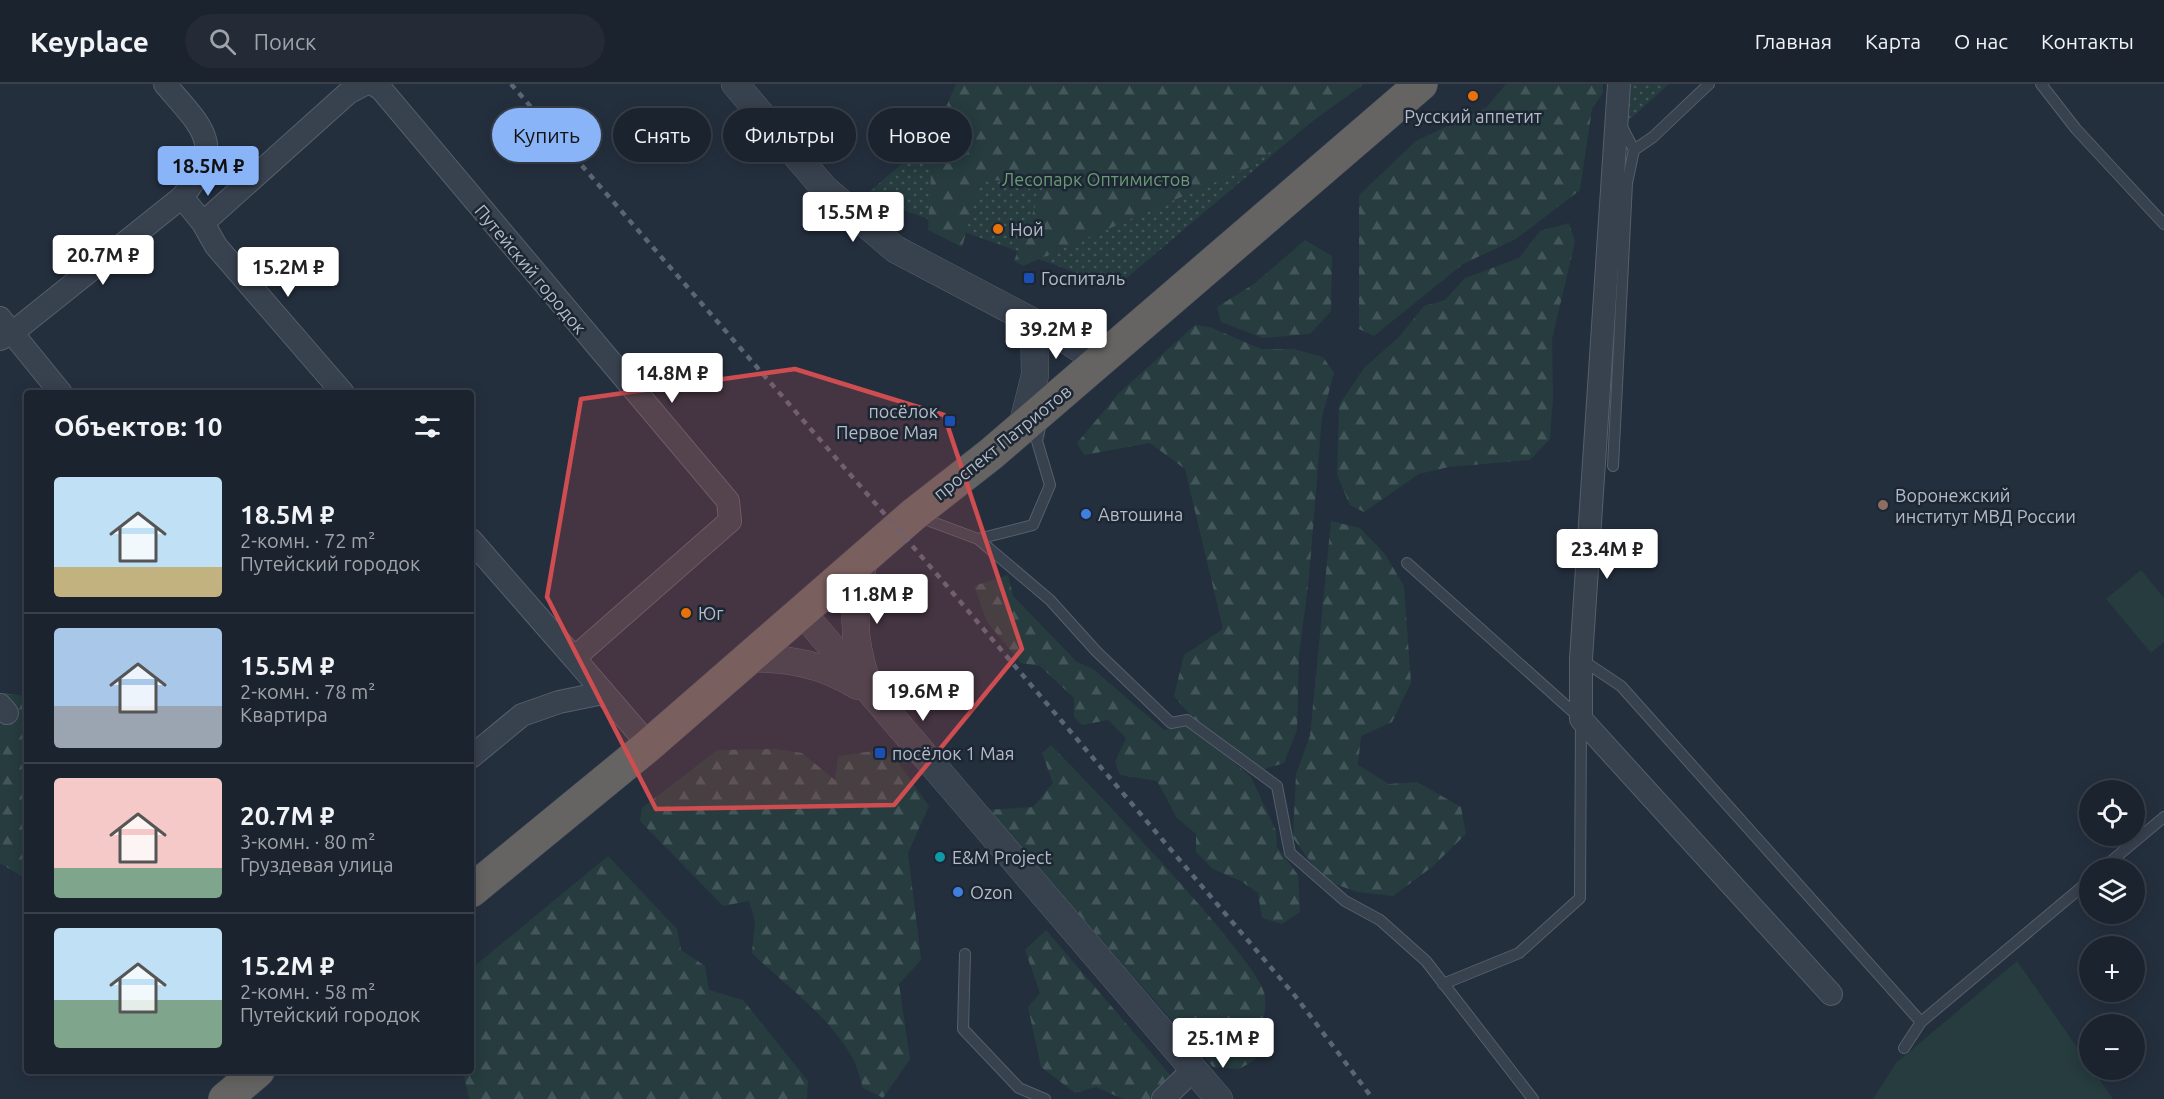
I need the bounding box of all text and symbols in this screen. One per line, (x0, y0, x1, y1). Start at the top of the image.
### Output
search box (185, 14, 605, 68)
icon: search (206, 25, 239, 58)
text: Keyplace (30, 26, 149, 57)
text: Поиск (254, 29, 316, 54)
text: Главная (1755, 29, 1832, 53)
text: Карта (1865, 29, 1921, 53)
text: О нас (1954, 29, 2008, 53)
text: Контакты (2041, 29, 2134, 53)
marker: Русский аппетит (1466, 89, 1480, 103)
place label: Русский аппетит (1404, 106, 1542, 126)
chip: Купить (492, 108, 601, 162)
chip: Снять (613, 108, 711, 162)
chip: Фильтры (723, 108, 856, 162)
chip: Новое (868, 108, 972, 162)
pin: 18.5M ₽ (153, 146, 263, 197)
text: 18.5M ₽ (172, 154, 244, 177)
park label: Лесопарк Оптимистов (1002, 169, 1190, 189)
pin: 15.5M ₽ (798, 192, 908, 243)
street label: Путейский городок (471, 200, 591, 338)
text: 15.5M ₽ (817, 200, 889, 223)
place label: Ной (1010, 219, 1044, 239)
marker: Ной (991, 222, 1005, 236)
pin: 20.7M ₽ (48, 235, 158, 286)
text: 20.7M ₽ (67, 243, 139, 266)
pin: 15.2M ₽ (233, 247, 343, 298)
text: 15.2M ₽ (252, 255, 324, 278)
place label: Госпиталь (1041, 268, 1125, 288)
marker: Госпиталь (1022, 271, 1036, 285)
pin: 39.2M ₽ (1001, 309, 1111, 360)
text: 39.2M ₽ (1020, 317, 1092, 340)
pin: 14.8M ₽ (617, 353, 727, 404)
text: 14.8M ₽ (636, 361, 708, 384)
street label: проспект Патриотов (929, 380, 1075, 504)
place label: посёлок Первое Мая (836, 401, 938, 442)
icon: filters (411, 410, 444, 443)
text: Объектов: 10 (54, 412, 222, 441)
marker: посёлок Первое Мая (943, 414, 957, 428)
place label: Воронежский институт МВД России (1895, 485, 2076, 526)
marker: Воронежский институт МВД России (1876, 498, 1890, 512)
text: 18.5M ₽ (240, 500, 334, 529)
icon: home (102, 501, 174, 573)
place label: Автошина (1098, 504, 1183, 524)
marker: Автошина (1079, 507, 1093, 521)
text: 2-комн. · 72 m² (240, 529, 375, 552)
pin: 23.4M ₽ (1552, 529, 1662, 580)
text: 23.4M ₽ (1571, 537, 1643, 560)
text: Путейский городок (240, 552, 420, 575)
pin: 11.8M ₽ (822, 574, 932, 625)
text: 11.8M ₽ (841, 582, 913, 605)
place label: Юг (698, 603, 724, 623)
marker: Юг (679, 606, 693, 620)
text: 15.5M ₽ (240, 651, 334, 680)
icon: home (102, 652, 174, 724)
pin: 19.6M ₽ (868, 671, 978, 722)
text: 19.6M ₽ (887, 679, 959, 702)
text: 2-комн. · 78 m² (240, 680, 375, 703)
text: Квартира (240, 703, 328, 726)
place label: посёлок 1 Мая (892, 743, 1014, 763)
marker: посёлок 1 Мая (873, 746, 887, 760)
map controls (2079, 780, 2145, 1080)
button: locate (2079, 780, 2145, 846)
text: 20.7M ₽ (240, 801, 334, 830)
icon: home (102, 802, 174, 874)
text: 3-комн. · 80 m² (240, 830, 375, 853)
place label: E&M Project (952, 847, 1052, 867)
marker: E&M Project (933, 850, 947, 864)
text: Груздевая улица (240, 853, 393, 876)
button: layers (2079, 858, 2145, 924)
place label: Ozon (970, 882, 1013, 902)
marker: Ozon (951, 885, 965, 899)
button: + (2079, 936, 2145, 1002)
text: 15.2M ₽ (240, 951, 334, 980)
icon: home (102, 952, 174, 1024)
text: 2-комн. · 58 m² (240, 980, 375, 1003)
text: Путейский городок (240, 1003, 420, 1026)
button: − (2079, 1014, 2145, 1080)
pin: 25.1M ₽ (1168, 1018, 1278, 1069)
text: 25.1M ₽ (1187, 1026, 1259, 1049)

